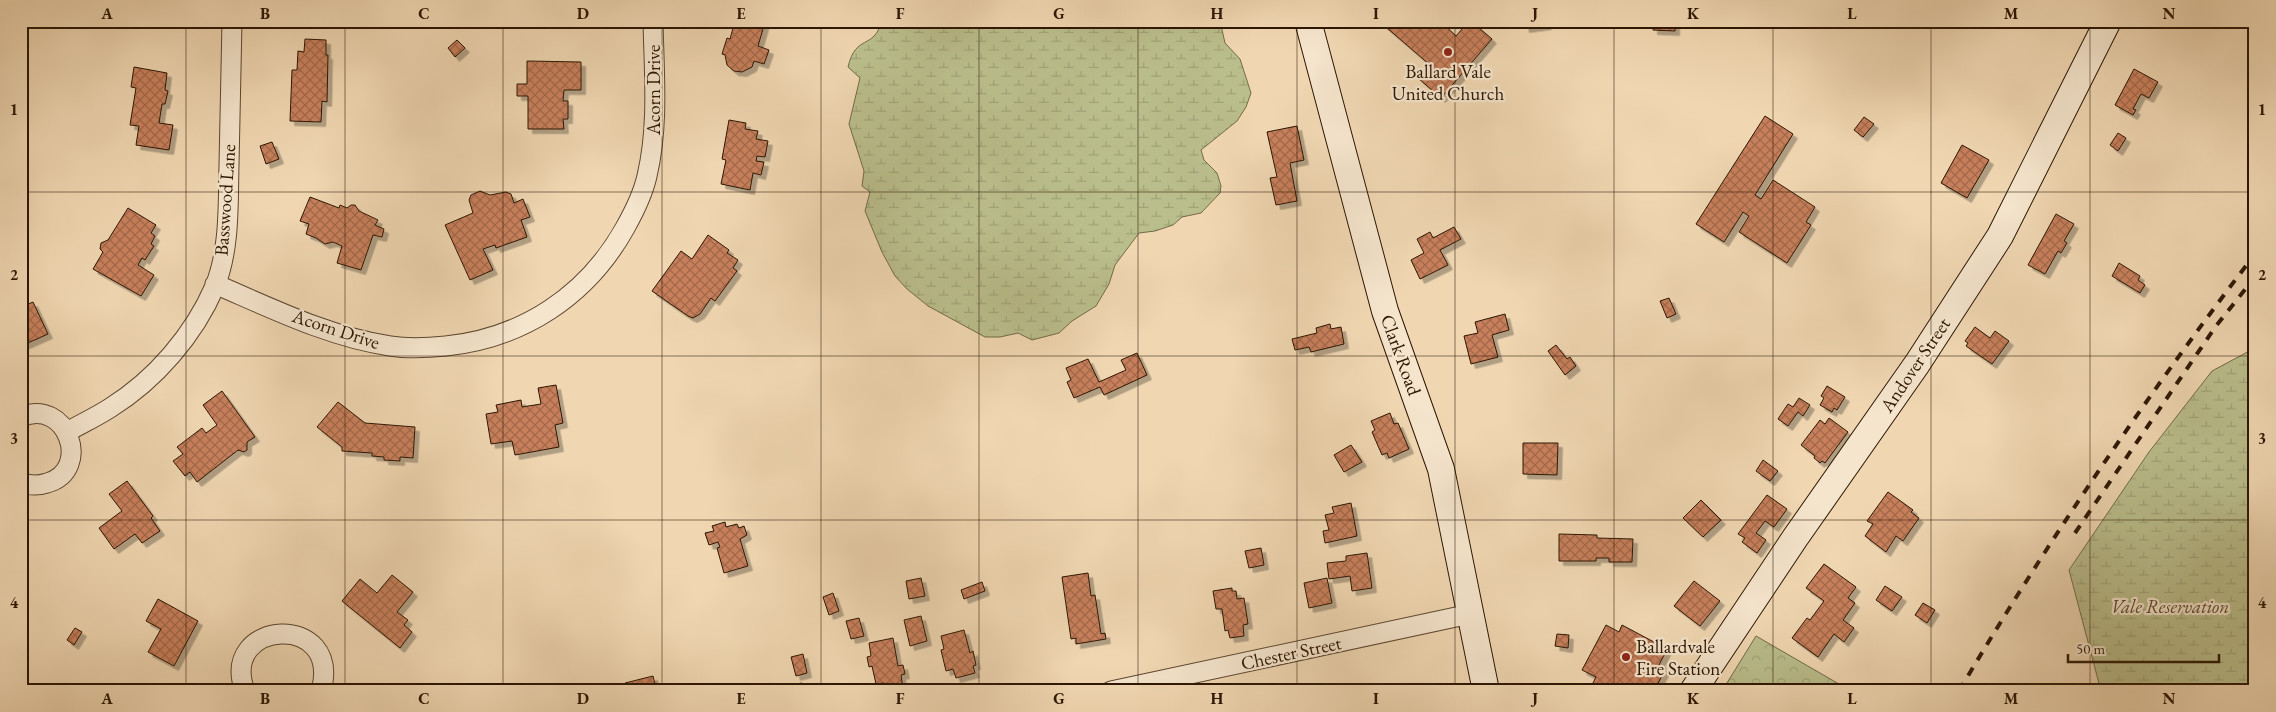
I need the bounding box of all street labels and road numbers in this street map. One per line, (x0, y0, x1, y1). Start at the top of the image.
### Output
street label: Acorn Drive (641, 45, 666, 136)
street label: Basswood Lane (209, 143, 241, 257)
street label: Acorn Drive (288, 303, 383, 355)
street label: Clark Road (1375, 311, 1427, 399)
street label: Andover Street (1874, 313, 1956, 418)
street label: Chester Street (1238, 630, 1344, 676)

